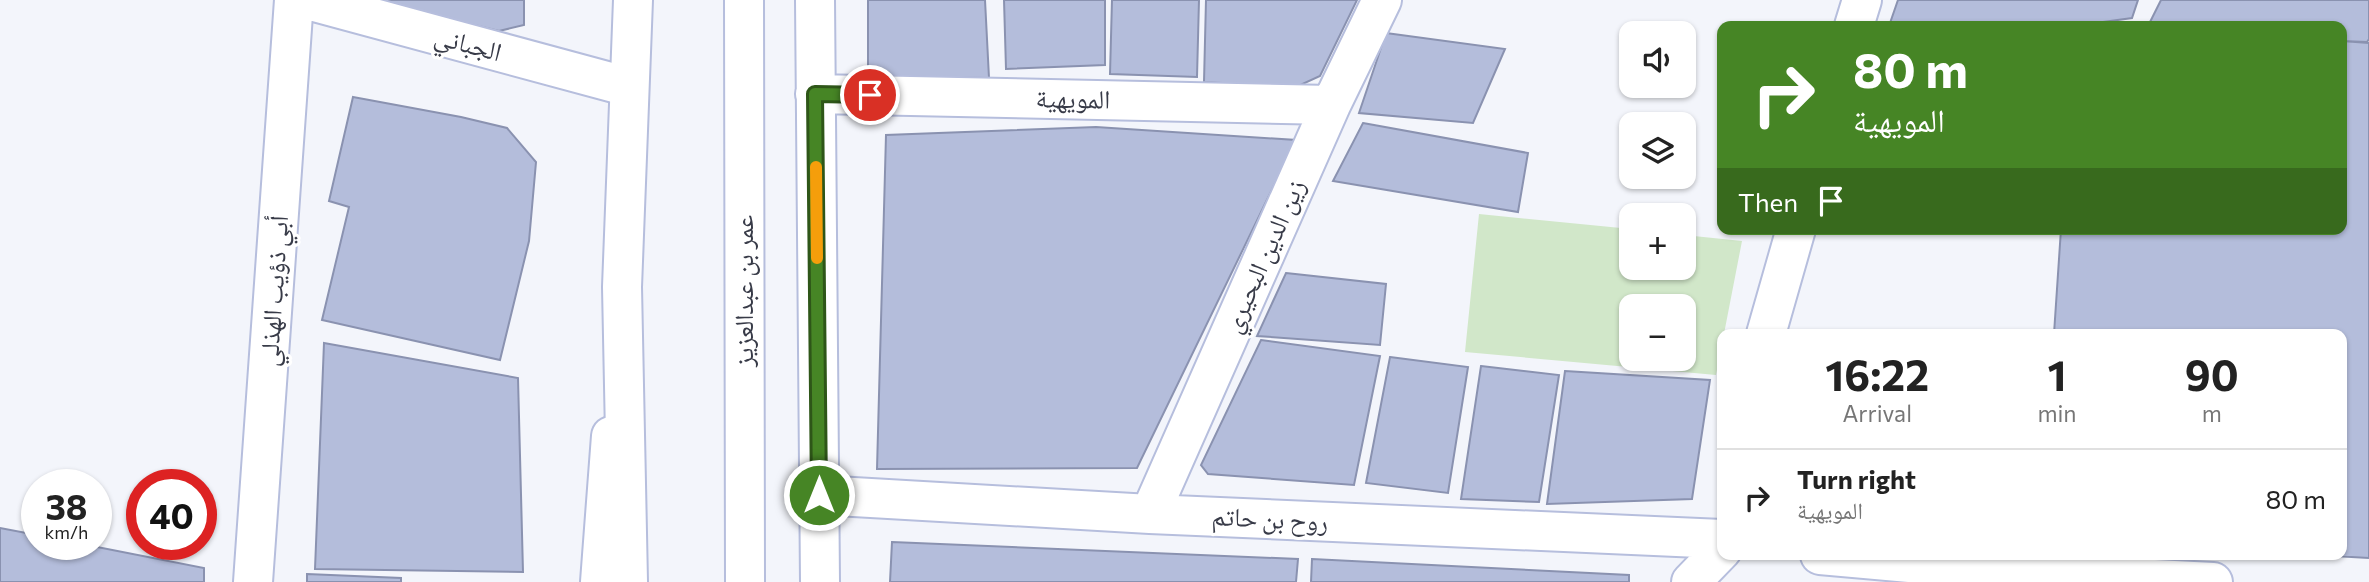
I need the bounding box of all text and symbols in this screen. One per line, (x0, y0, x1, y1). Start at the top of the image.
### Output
street label: الجباني (430, 19, 505, 73)
map controls (1619, 21, 1696, 371)
button: sound (1619, 21, 1696, 98)
text: 80 m (1853, 38, 1968, 98)
icon: right (1738, 49, 1829, 140)
pin (840, 65, 900, 125)
icon: arrive (851, 76, 889, 114)
street label: المويهية (1035, 81, 1111, 115)
text: المويهية (1853, 99, 1945, 139)
button: layers (1619, 112, 1696, 189)
street label: زين الدين البحيري (1215, 174, 1316, 340)
icon: arrive (1812, 182, 1850, 220)
text: Then (1738, 186, 1798, 217)
button: + (1619, 203, 1696, 280)
street label: أبي ذؤيب الهذلي (252, 214, 300, 368)
street label: عمر بن عبدالعزيز (727, 215, 760, 368)
button: − (1619, 294, 1696, 371)
text: 16:22 (1825, 348, 1929, 400)
text: 1 (2047, 348, 2066, 400)
text: 90 (2185, 348, 2239, 400)
text: Arrival (1842, 399, 1912, 427)
text: min (2037, 399, 2077, 427)
text: m (2202, 399, 2222, 427)
position arrow (782, 458, 856, 532)
text: Turn right (1797, 463, 1916, 494)
speed limit sign: 40 (126, 469, 217, 560)
icon: right (1738, 479, 1776, 517)
text: 80 m (2266, 483, 2326, 514)
text: 38 (45, 484, 88, 527)
text: المويهية (1797, 496, 1863, 524)
street label: روح بن حاتم (1211, 499, 1329, 539)
text: km/h (45, 521, 88, 543)

